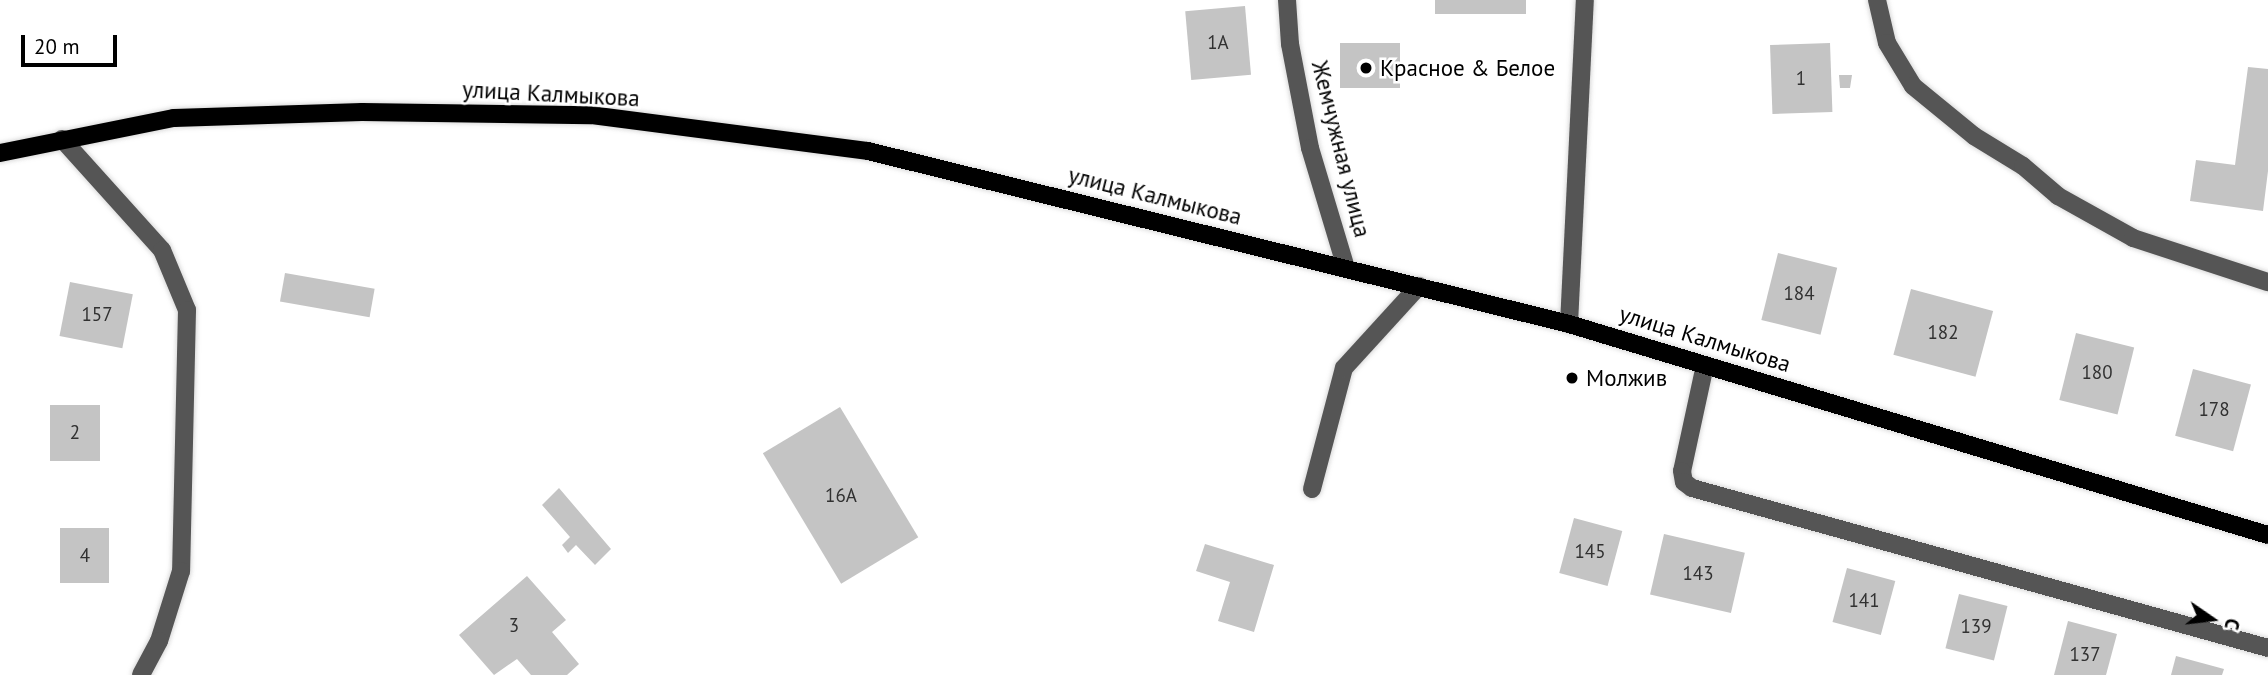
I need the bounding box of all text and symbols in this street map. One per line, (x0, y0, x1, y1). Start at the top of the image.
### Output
scale bar (24, 21, 121, 65)
house number: 1А (1207, 32, 1229, 54)
text: 20 m (34, 33, 80, 60)
place label: Красное & Белое (1380, 54, 1555, 82)
street label: Жемчужная улица (1306, 58, 1376, 240)
marker: Красное & Белое (1358, 60, 1374, 76)
house number: 1 (1796, 68, 1806, 90)
street label: улица Калмыкова (462, 76, 640, 112)
street label: улица Калмыкова (1065, 161, 1245, 231)
house number: 184 (1783, 283, 1815, 305)
street label: улица Калмыкова (1616, 300, 1794, 378)
house number: 157 (81, 304, 113, 326)
house number: 182 (1927, 322, 1959, 344)
house number: 180 (2081, 362, 2113, 384)
place label: Молжив (1586, 364, 1667, 392)
marker: Молжив (1564, 370, 1580, 386)
house number: 178 (2198, 399, 2230, 421)
house number: 2 (70, 422, 80, 444)
house number: 16А (825, 485, 857, 507)
house number: 145 (1574, 541, 1606, 563)
house number: 4 (80, 545, 90, 567)
house number: 143 (1682, 563, 1714, 585)
north arrow (2177, 584, 2247, 654)
house number: 141 (1848, 590, 1880, 612)
house number: 3 (509, 615, 519, 637)
house number: 139 (1960, 616, 1992, 638)
text: С (2219, 616, 2245, 632)
house number: 137 (2069, 644, 2101, 666)

